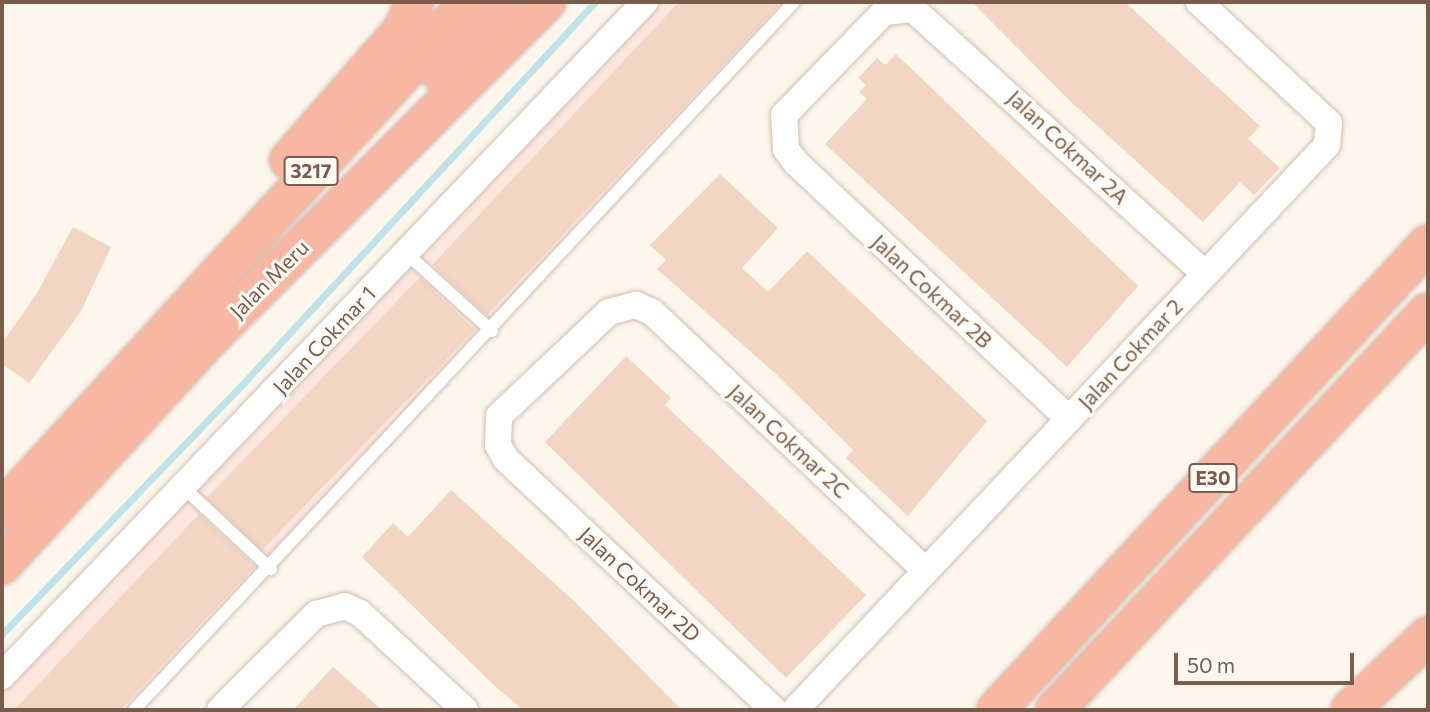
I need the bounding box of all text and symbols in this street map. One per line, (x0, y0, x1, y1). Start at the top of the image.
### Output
street label: Jalan Cokmar 2A (1002, 85, 1134, 209)
road number: 3217 (283, 155, 339, 186)
street label: Jalan Cokmar 2B (867, 229, 997, 353)
street label: Jalan Meru (224, 234, 314, 324)
street label: Jalan Cokmar 1 (268, 281, 380, 399)
street label: Jalan Cokmar 2 (1073, 294, 1187, 414)
street label: Jalan Cokmar 2C (724, 379, 854, 503)
road number: E30 (1187, 463, 1239, 494)
street label: Jalan Cokmar 2D (574, 521, 706, 647)
scale bar (1178, 638, 1358, 682)
text: 50 m (1187, 652, 1235, 677)

